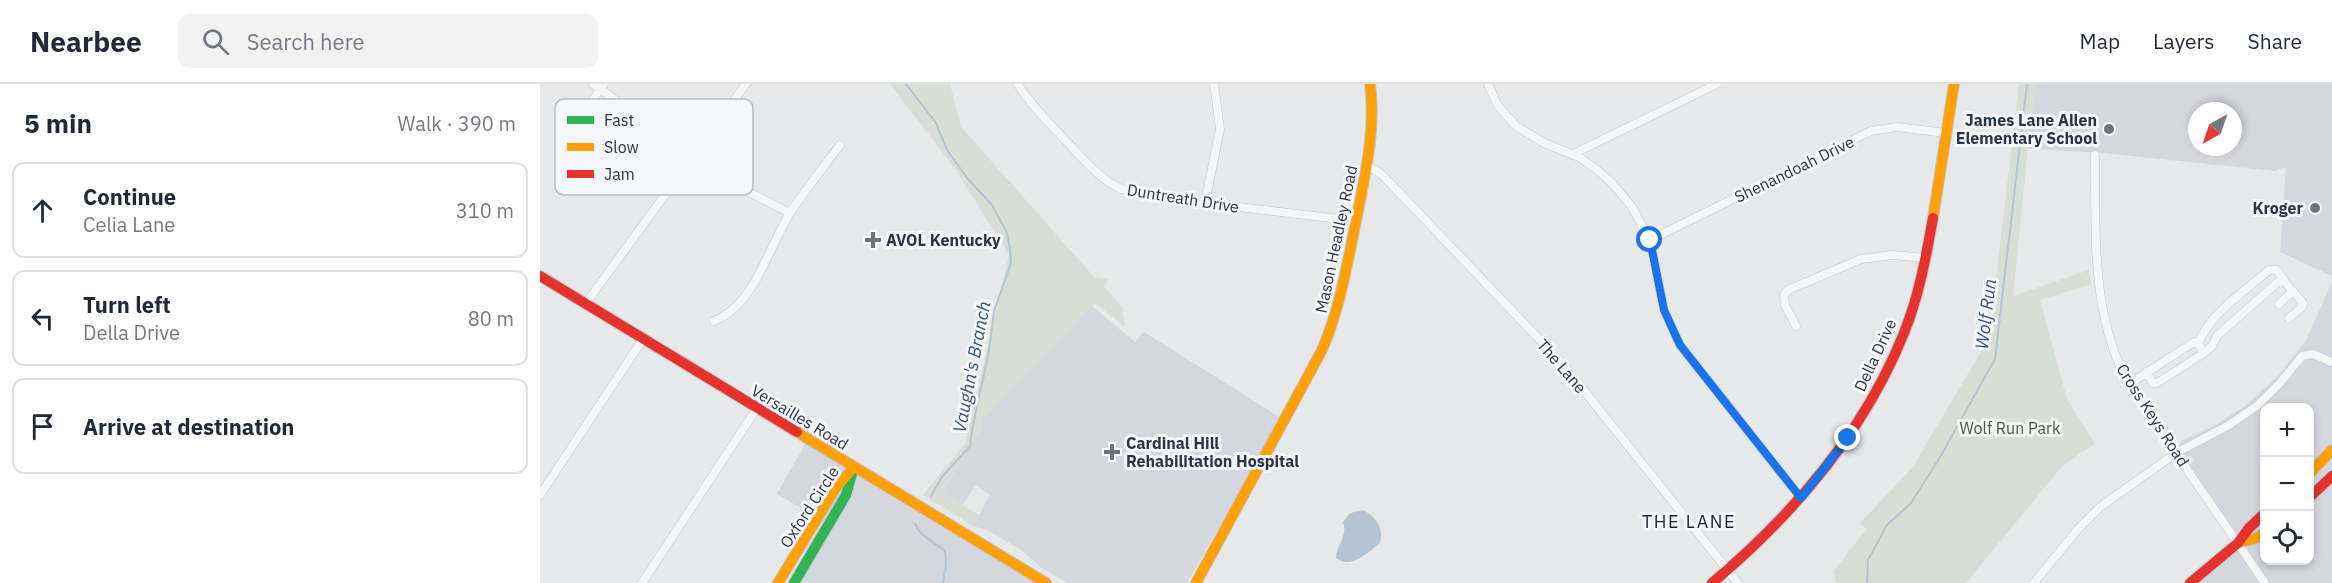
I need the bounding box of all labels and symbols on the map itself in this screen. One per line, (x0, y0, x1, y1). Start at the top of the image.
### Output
legend (555, 99, 753, 195)
north arrow (2188, 102, 2242, 156)
text: Fast (604, 110, 634, 130)
place label: James Lane Allen Elementary School (1956, 110, 2097, 148)
marker: James Lane Allen Elementary School (2102, 122, 2116, 136)
street label: Shenandoah Drive (1731, 131, 1857, 207)
text: Slow (604, 137, 639, 157)
street label: Mason Headley Road (1311, 163, 1361, 315)
text: Jam (604, 164, 635, 184)
street label: Duntreath Drive (1126, 179, 1241, 217)
place label: Kroger (2252, 198, 2304, 218)
marker: Kroger (2308, 201, 2322, 215)
route start (1636, 226, 1662, 252)
place label: AVOL Kentucky (886, 230, 1001, 250)
marker: AVOL Kentucky (864, 231, 882, 249)
water label: Wolf Run (1970, 277, 2001, 351)
water label: Vaughn's Branch (947, 299, 996, 435)
street label: Della Drive (1850, 315, 1901, 394)
street label: The Lane (1533, 335, 1591, 397)
street label: Cross Keys Road (2112, 360, 2194, 470)
street label: Versailles Road (748, 380, 852, 454)
park label: Wolf Run Park (1960, 418, 2061, 438)
route end (1834, 424, 1860, 450)
place label: Cardinal Hill Rehabilitation Hospital (1126, 433, 1299, 471)
marker: Cardinal Hill Rehabilitation Hospital (1103, 443, 1121, 461)
street label: Oxford Circle (775, 462, 843, 552)
district label: THE LANE (1642, 510, 1736, 533)

